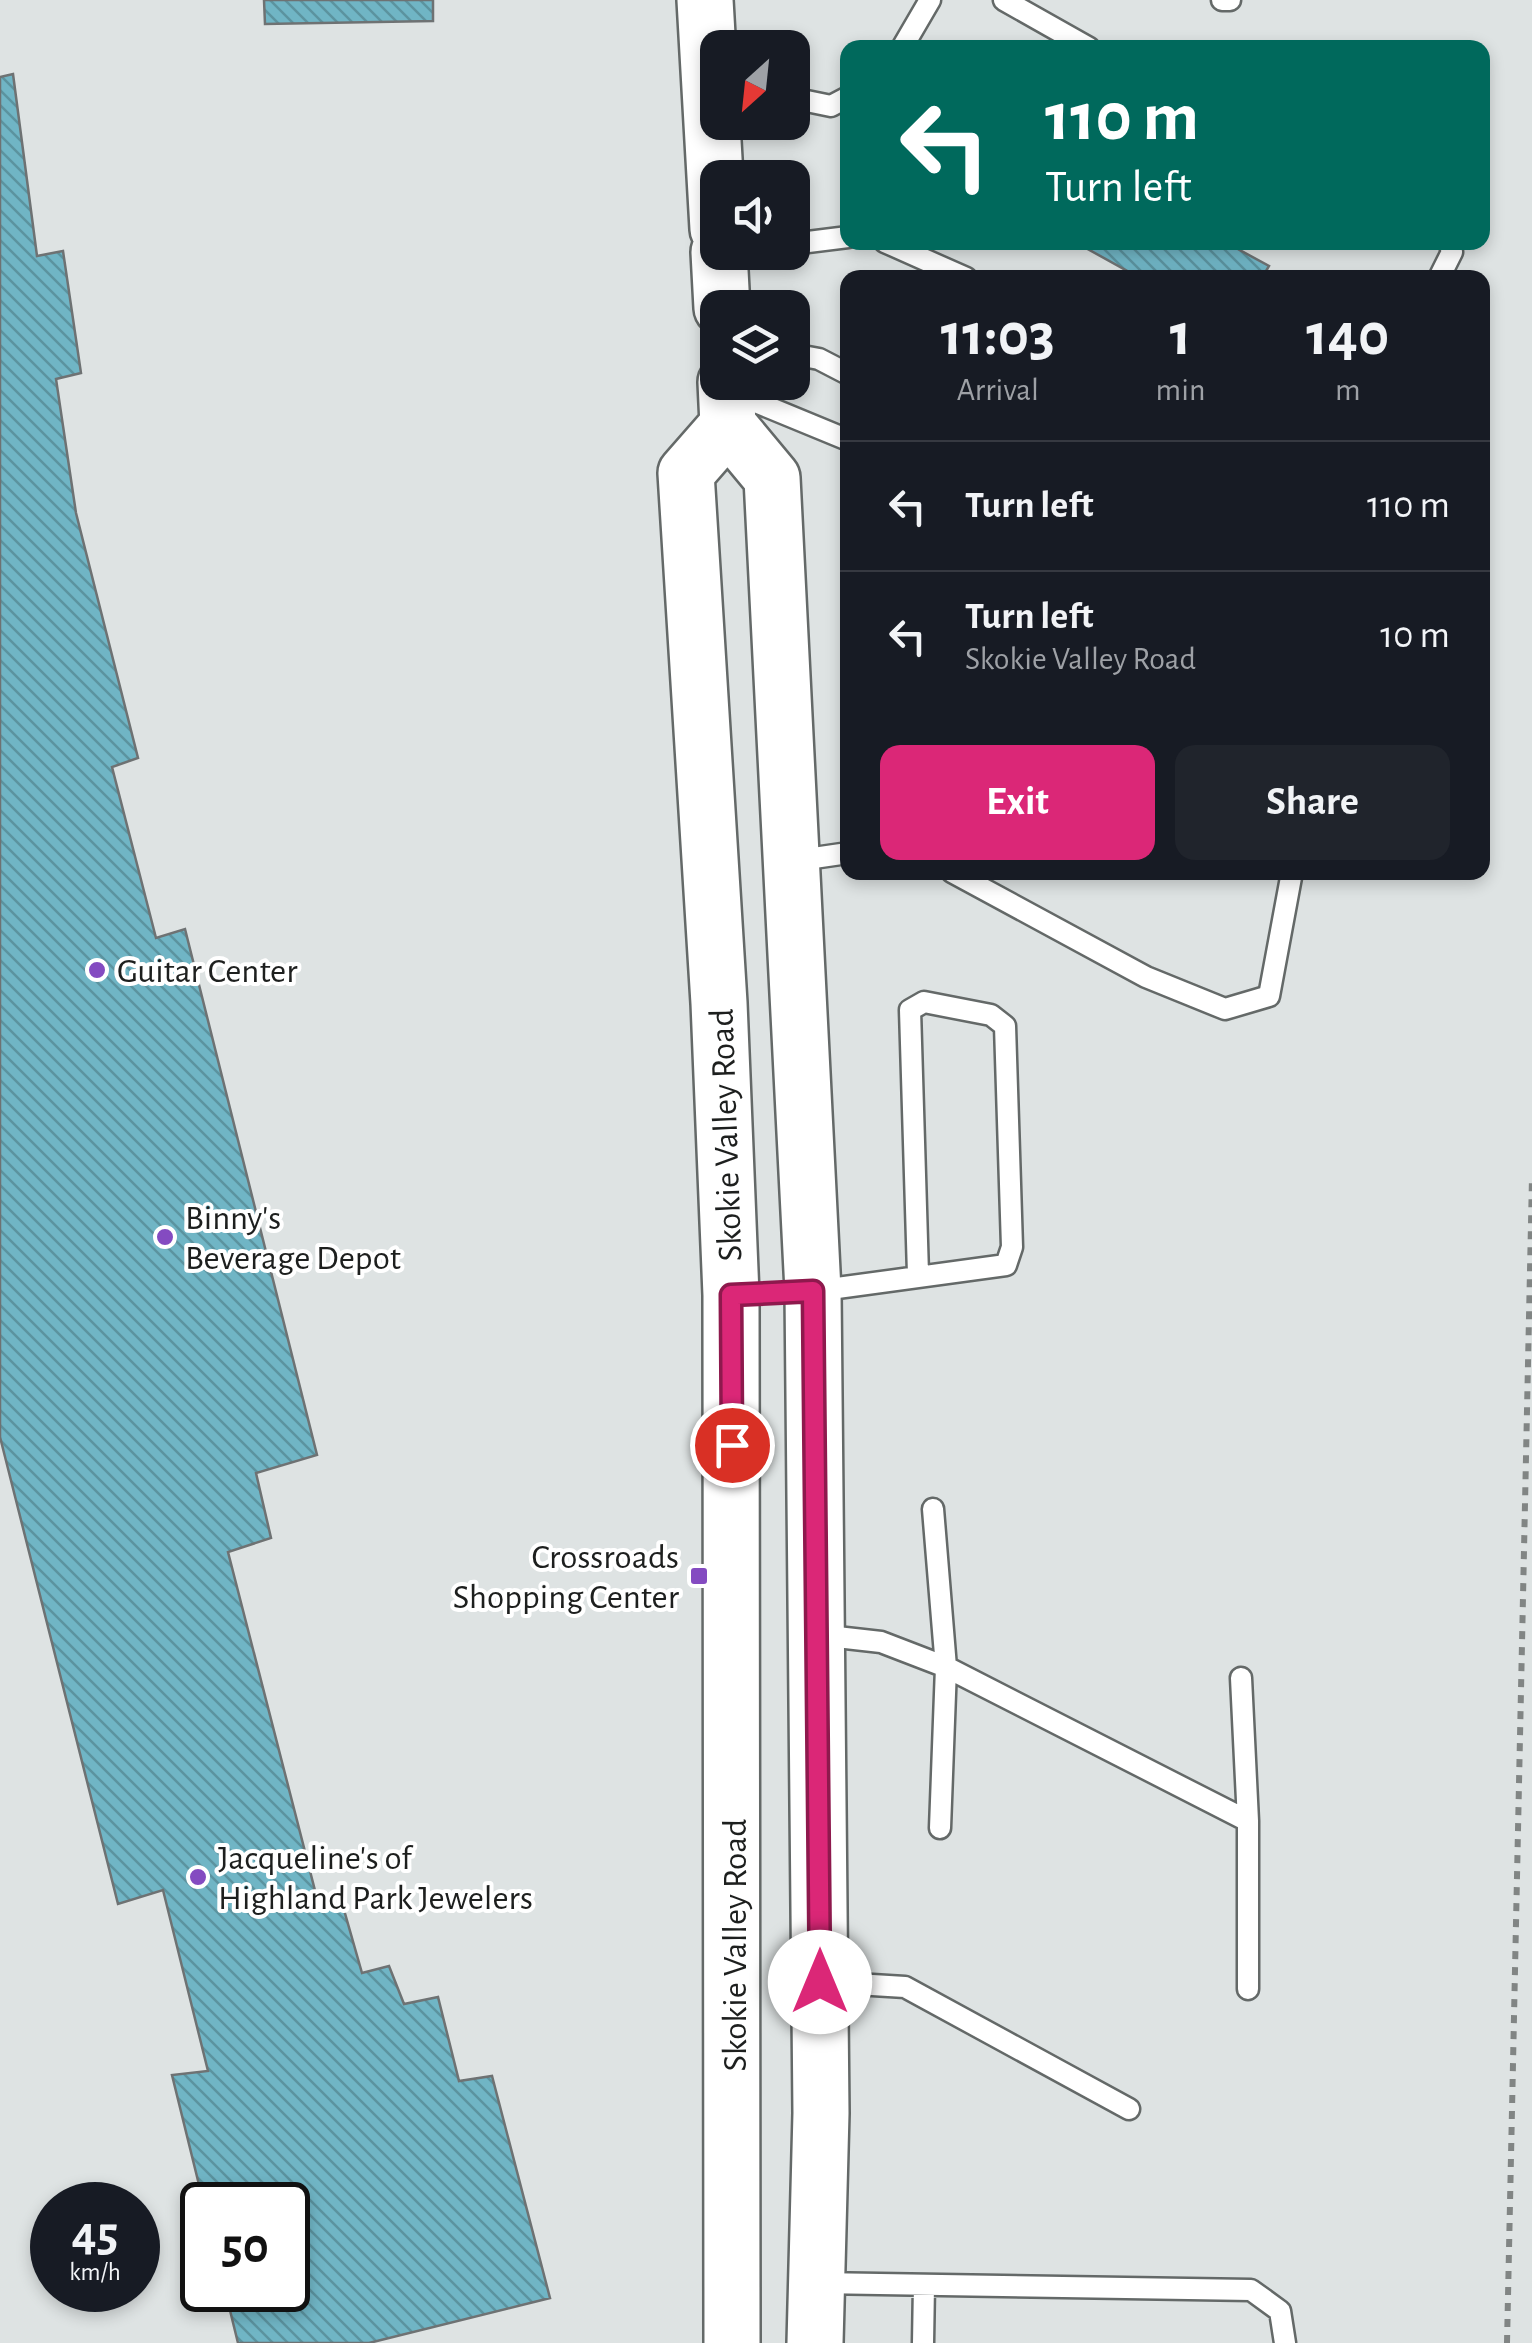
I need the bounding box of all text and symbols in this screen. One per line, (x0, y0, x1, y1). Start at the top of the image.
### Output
north arrow (700, 30, 810, 140)
map controls (700, 30, 810, 400)
icon: left (880, 80, 1010, 210)
text: 110 m (1045, 83, 1199, 153)
button: sound (700, 160, 810, 270)
text: Turn left (1045, 165, 1192, 210)
button: layers (700, 290, 810, 400)
text: 11:03 (941, 306, 1055, 366)
text: 1 (1170, 306, 1191, 366)
text: 140 (1306, 306, 1389, 366)
text: Arrival (957, 374, 1039, 406)
text: min (1156, 374, 1205, 406)
text: m (1335, 374, 1361, 406)
icon: left (880, 479, 935, 534)
text: Turn left (965, 487, 1093, 525)
text: 110 m (1367, 487, 1450, 525)
text: Turn left (965, 598, 1093, 636)
icon: left (880, 609, 935, 664)
text: 10 m (1380, 617, 1450, 655)
text: Skokie Valley Road (965, 643, 1196, 675)
button: Exit (880, 745, 1155, 860)
button: Share (1175, 745, 1450, 860)
place label: Guitar Center (117, 954, 298, 989)
marker: Guitar Center (86, 959, 108, 981)
street label: Skokie Valley Road (705, 1008, 748, 1262)
place label: Binny's Beverage Depot (185, 1201, 401, 1276)
marker: Binny's Beverage Depot (154, 1226, 176, 1248)
pin (690, 1403, 775, 1488)
icon: arrive (705, 1418, 760, 1473)
place label: Crossroads Shopping Center (453, 1540, 680, 1615)
marker: Crossroads Shopping Center (688, 1565, 710, 1587)
street label: Skokie Valley Road (718, 1819, 753, 2071)
place label: Jacqueline's of Highland Park Jewelers (218, 1841, 533, 1916)
marker: Jacqueline's of Highland Park Jewelers (187, 1866, 209, 1888)
position arrow (768, 1930, 872, 2034)
speed limit sign: 50 (180, 2182, 310, 2312)
text: 45 (72, 2210, 118, 2260)
text: km/h (69, 2260, 121, 2285)

